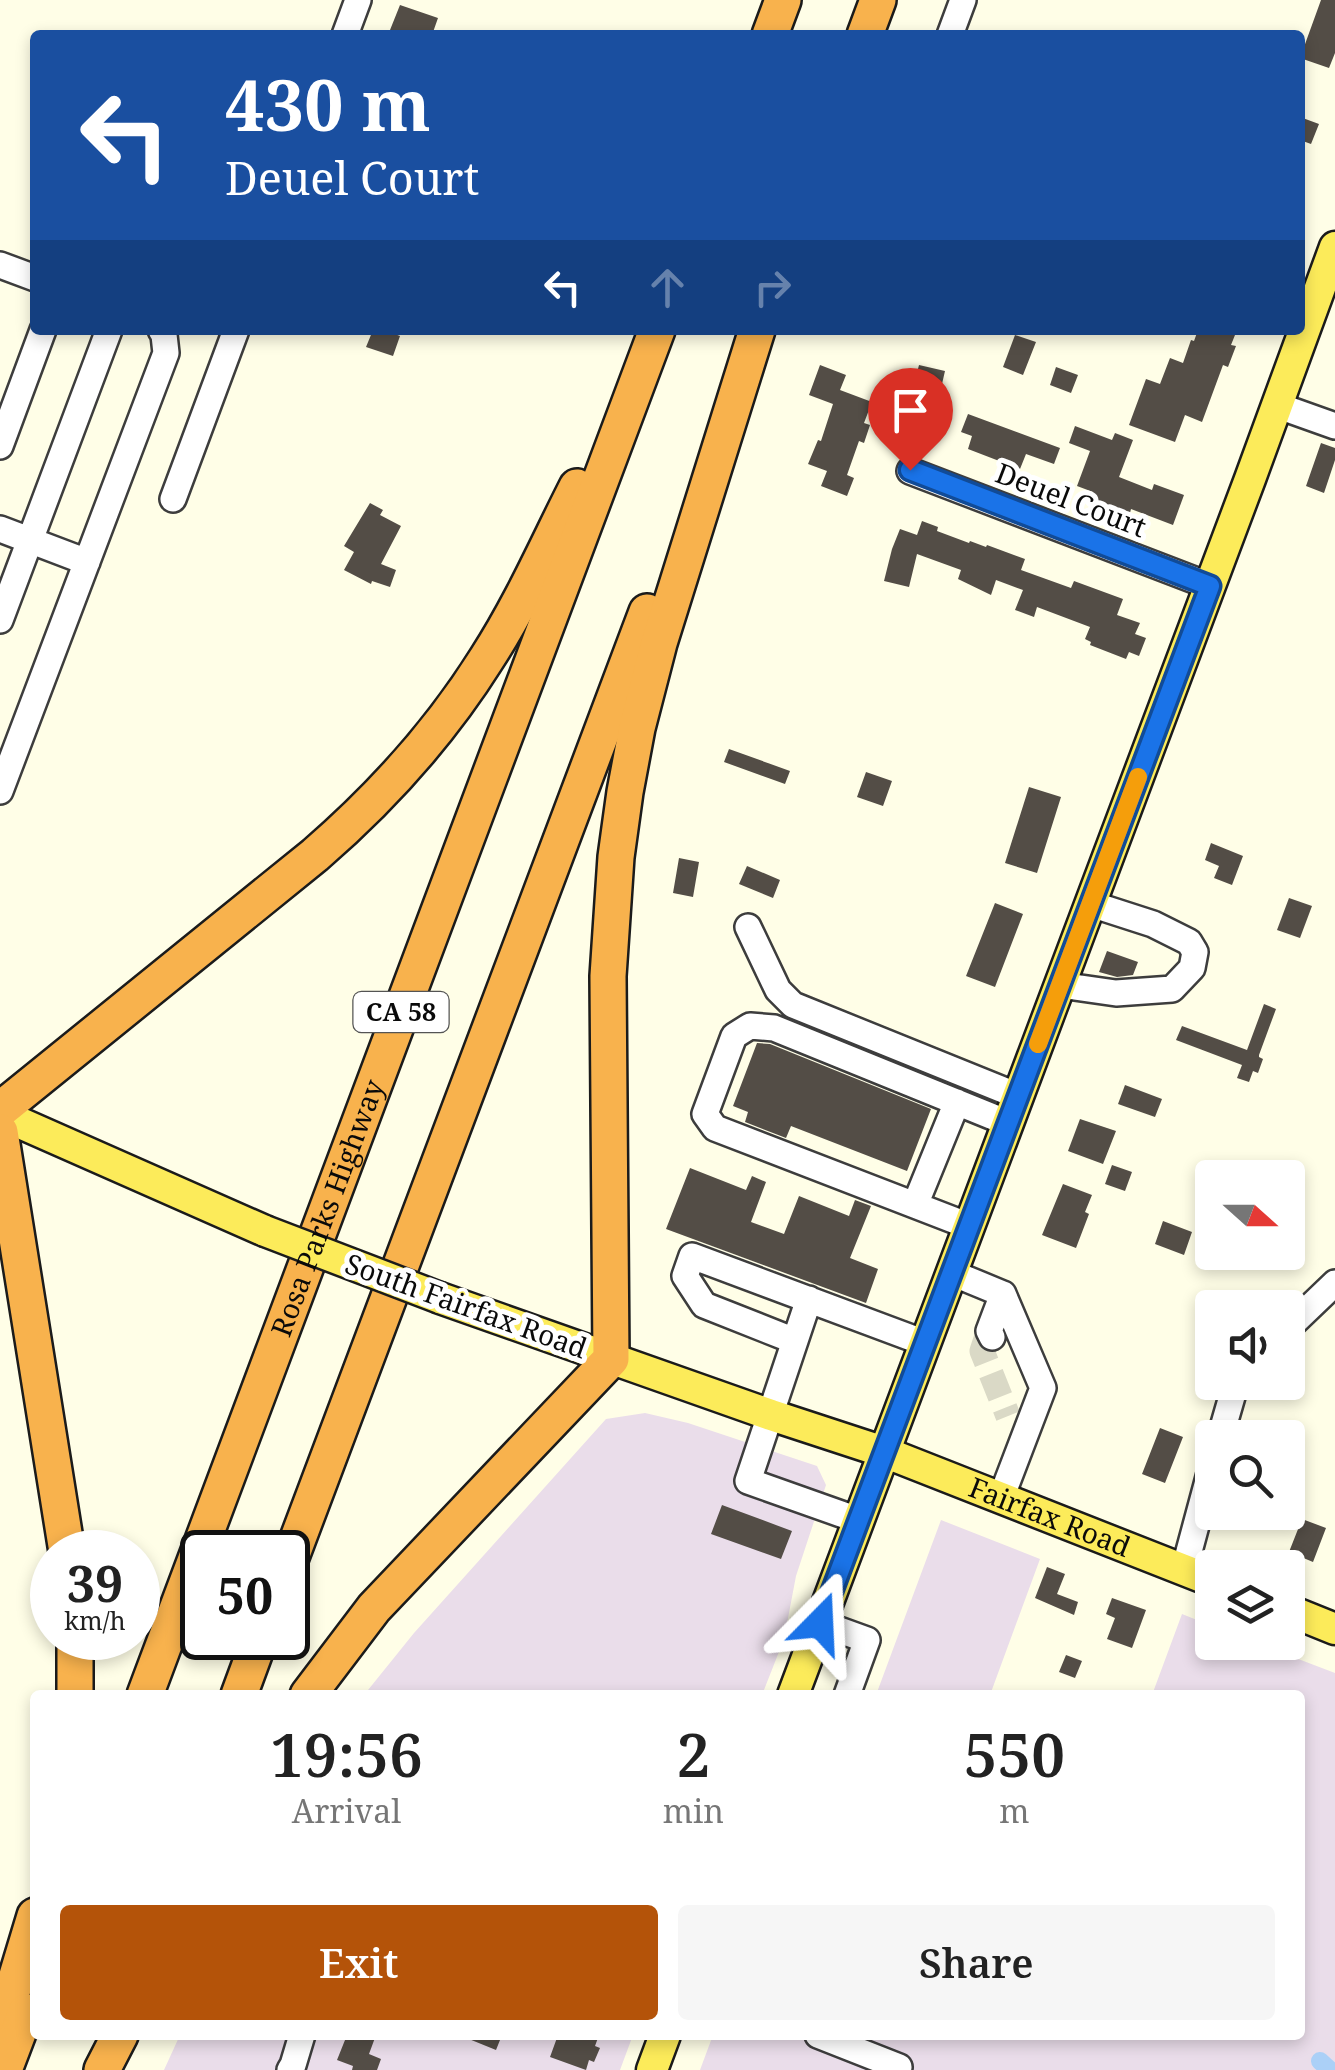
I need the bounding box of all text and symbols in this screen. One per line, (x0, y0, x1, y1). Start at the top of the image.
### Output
text: 430 m (225, 56, 431, 152)
icon: left (60, 70, 190, 200)
text: Deuel Court (225, 147, 479, 208)
icon: left (535, 260, 590, 315)
icon: ahead (640, 260, 695, 315)
icon: right (745, 260, 800, 315)
pin (868, 368, 953, 471)
icon: arrive (883, 383, 938, 438)
street label: Deuel Court (991, 453, 1152, 545)
road number: CA 58 (354, 992, 448, 1032)
street label: Rosa Parks Highway (261, 1074, 392, 1342)
north arrow (1195, 1160, 1305, 1270)
map controls (1195, 1160, 1305, 1660)
street label: South Fairfax Road (340, 1244, 592, 1366)
button: sound (1195, 1290, 1305, 1400)
button: search (1195, 1420, 1305, 1530)
street label: Fairfax Road (964, 1467, 1136, 1565)
speed limit sign: 50 (180, 1530, 310, 1660)
text: 39 (67, 1549, 123, 1617)
button: layers (1195, 1550, 1305, 1660)
position arrow (768, 1571, 872, 1675)
text: km/h (64, 1603, 126, 1637)
text: 19:56 (270, 1713, 423, 1795)
text: 2 (676, 1713, 710, 1795)
text: 550 (964, 1713, 1065, 1795)
text: Arrival (292, 1789, 401, 1832)
text: min (663, 1789, 724, 1832)
text: m (999, 1789, 1030, 1832)
button: Exit (60, 1905, 658, 2020)
button: Share (678, 1905, 1275, 2020)

